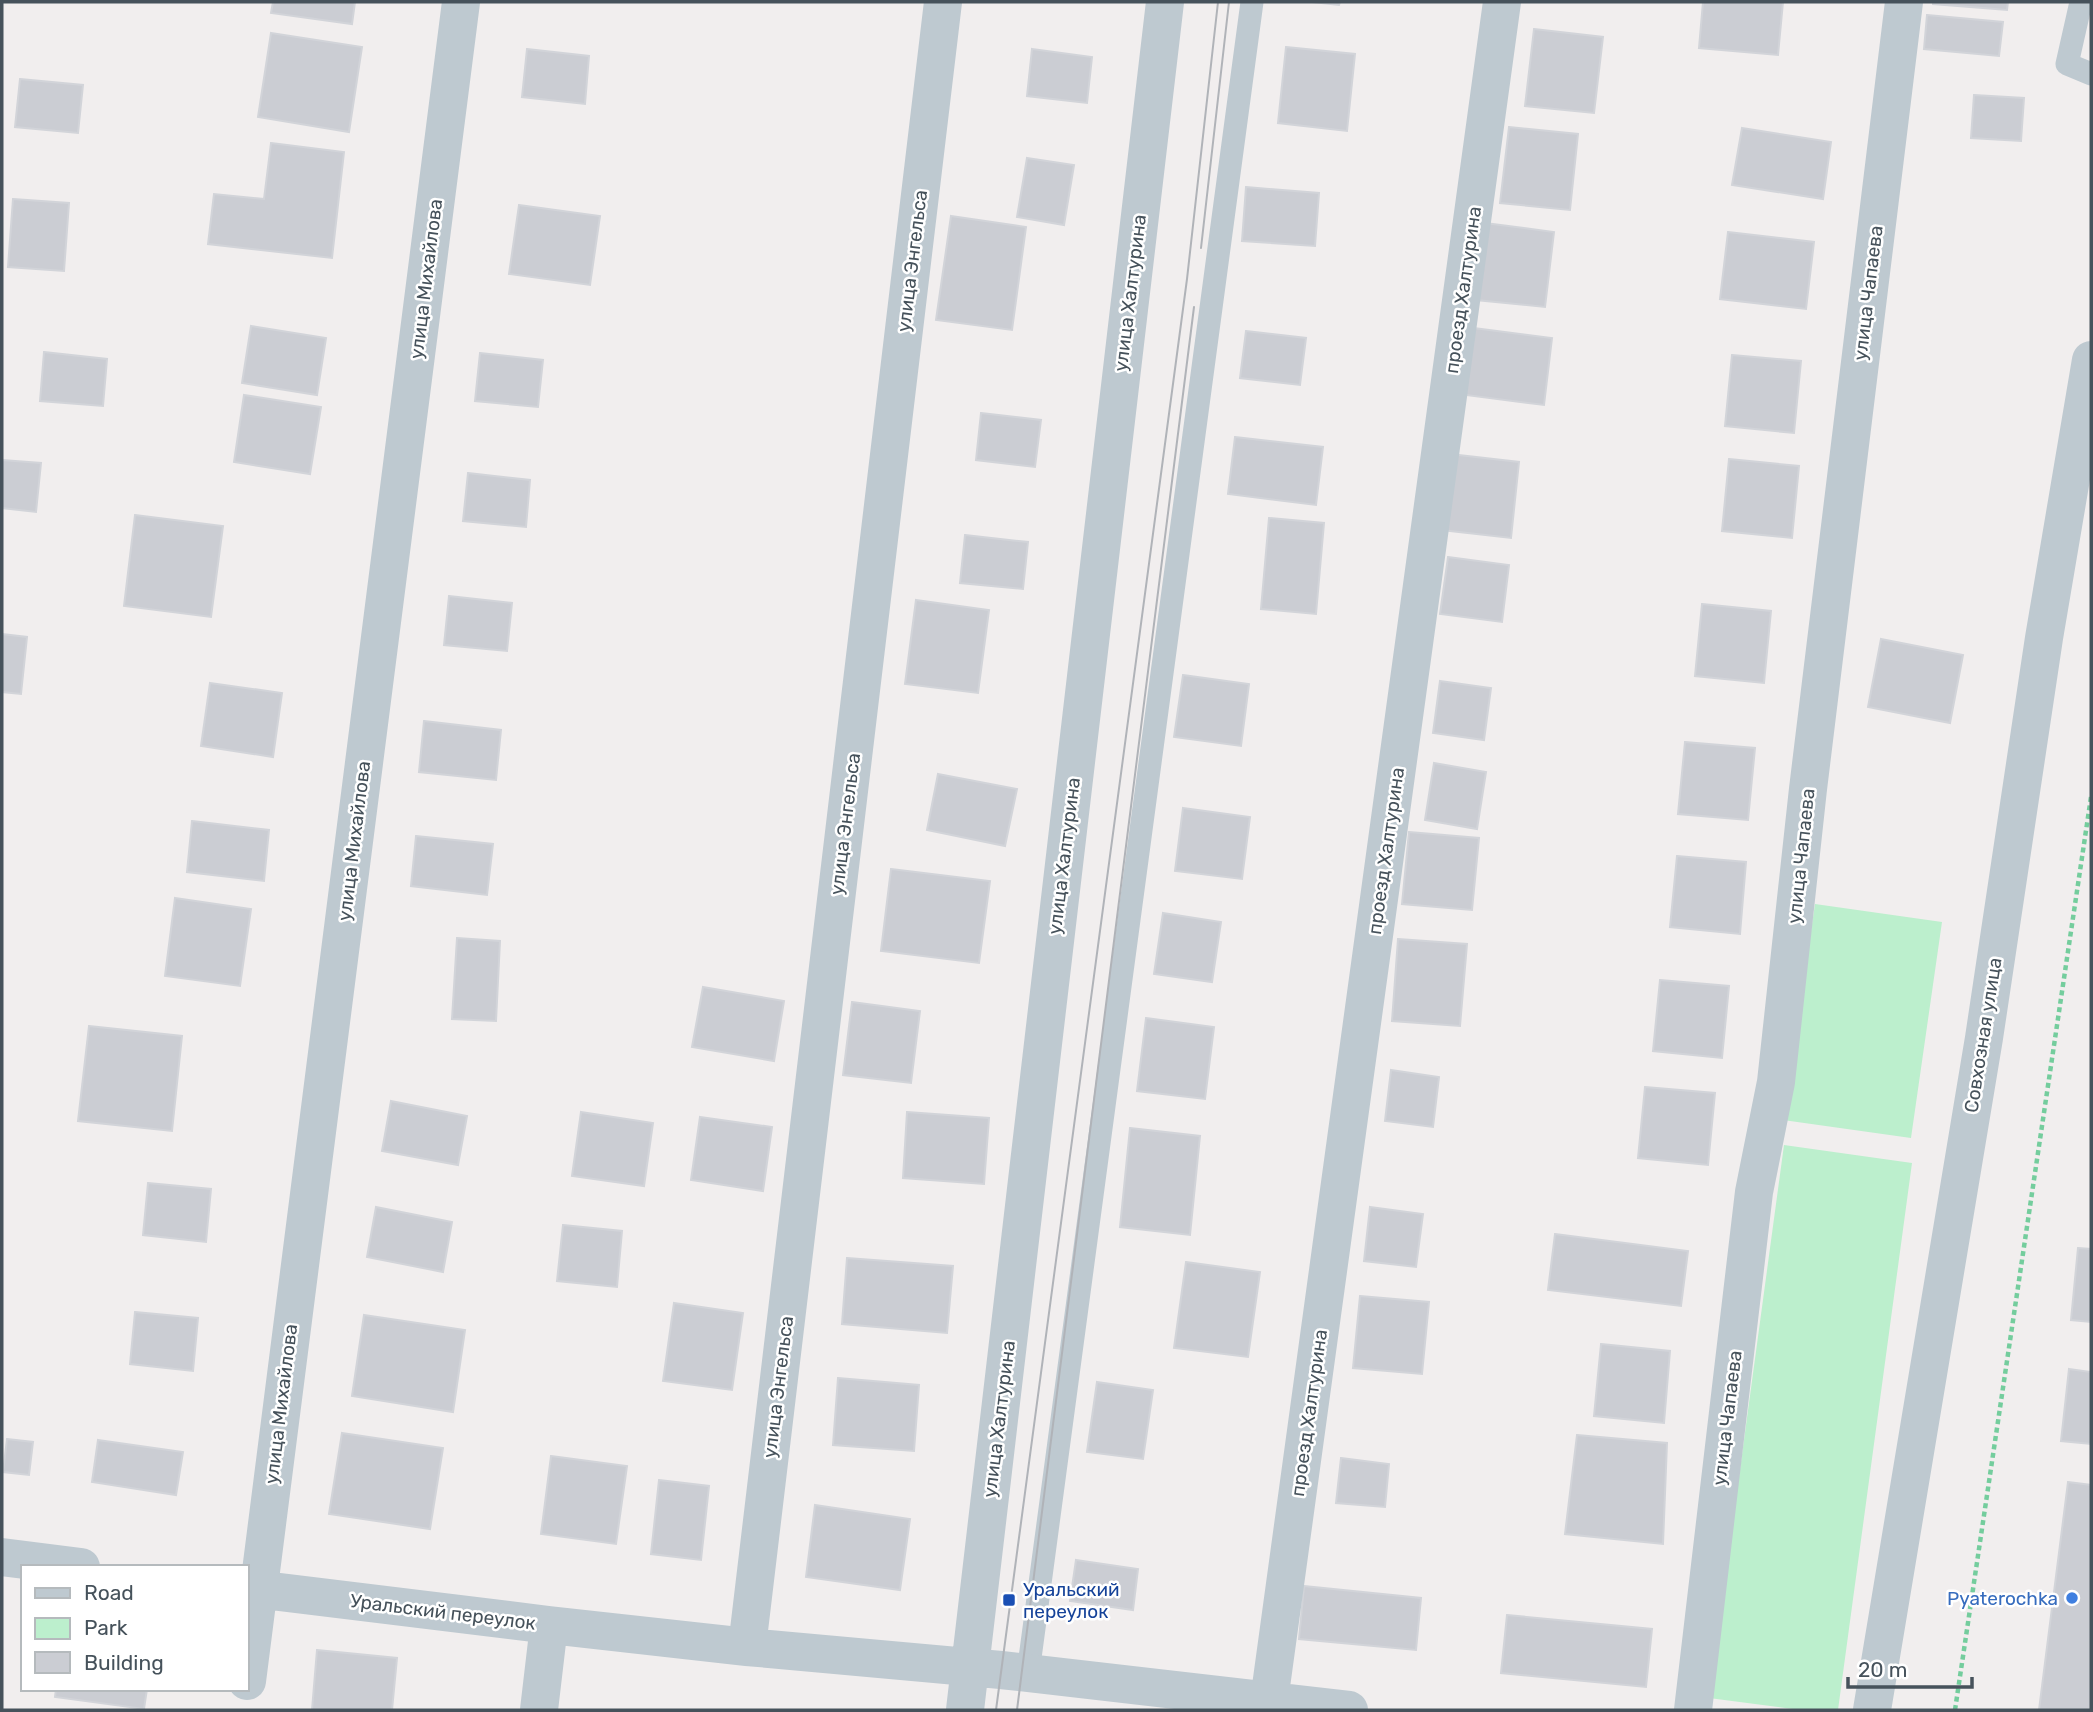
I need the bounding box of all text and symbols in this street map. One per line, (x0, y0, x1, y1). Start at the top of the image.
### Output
street label: улица Энгельса (892, 189, 932, 333)
street label: улица Михайлова (405, 198, 447, 360)
street label: проезд Халтурина (1440, 205, 1486, 375)
street label: улица Халтурина (1109, 213, 1151, 373)
street label: улица Чапаева (1848, 224, 1888, 362)
street label: улица Энгельса (825, 752, 865, 896)
street label: улица Михайлова (333, 760, 375, 922)
street label: проезд Халтурина (1363, 766, 1409, 936)
street label: улица Халтурина (1043, 776, 1085, 936)
street label: улица Чапаева (1782, 787, 1820, 925)
street label: Совхозная улица (1959, 956, 2007, 1114)
street label: улица Энгельса (758, 1315, 798, 1459)
street label: улица Михайлова (260, 1323, 302, 1485)
street label: проезд Халтурина (1286, 1328, 1332, 1498)
street label: улица Халтурина (978, 1339, 1020, 1499)
street label: улица Чапаева (1707, 1349, 1747, 1487)
legend (21, 1565, 248, 1691)
place label: Уральский переулок (1023, 1578, 1120, 1623)
text: Road (84, 1580, 134, 1605)
place label: Pyaterochka (1947, 1587, 2058, 1610)
street label: Уральский переулок (349, 1589, 537, 1635)
marker: Pyaterochka (2064, 1590, 2080, 1606)
marker: Уральский переулок (1001, 1592, 1017, 1608)
text: Park (84, 1615, 128, 1640)
scale bar (1848, 1646, 1972, 1690)
text: Building (84, 1650, 164, 1675)
text: 20 m (1858, 1657, 1907, 1682)

